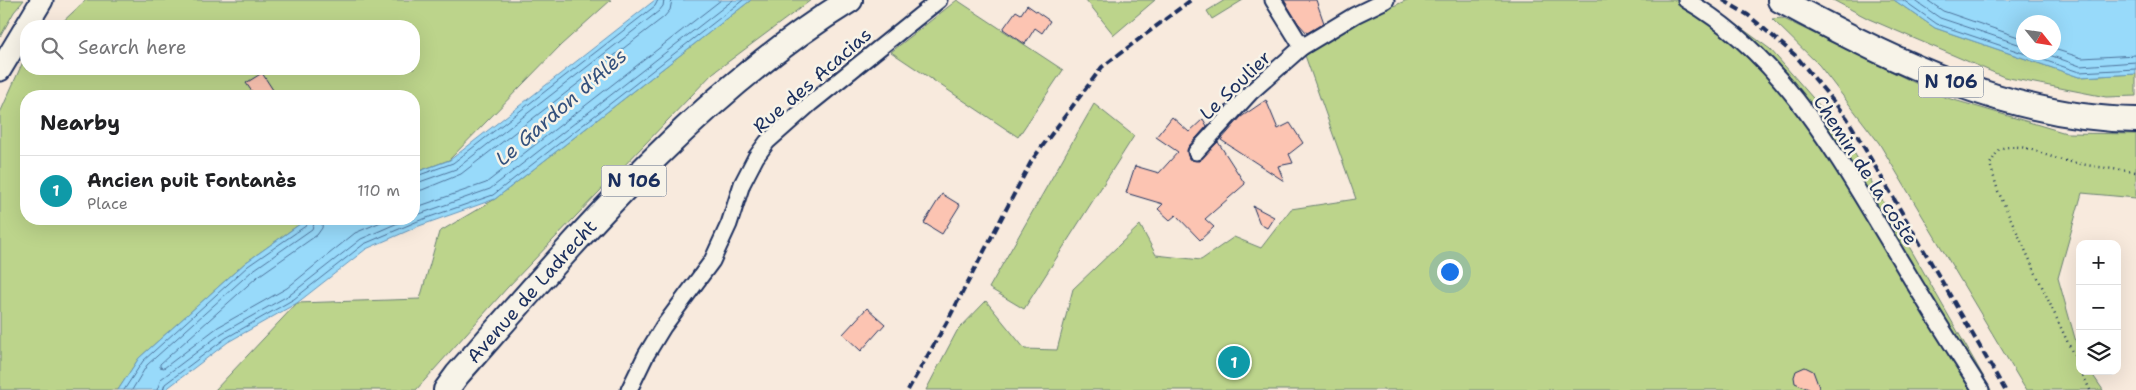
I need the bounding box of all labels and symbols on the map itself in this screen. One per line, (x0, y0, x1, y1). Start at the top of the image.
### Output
north arrow (2016, 15, 2061, 60)
street label: Rue des Acacias (748, 22, 877, 139)
water label: Le Gardon d'Alès (490, 43, 632, 171)
street label: Le Soulier (1194, 45, 1276, 126)
road number: N 106 (1918, 66, 1984, 98)
street label: Chemin de la coste (1808, 90, 1923, 250)
road number: N 106 (602, 166, 666, 197)
street label: Avenue de Ladrecht (461, 214, 602, 368)
your location (1437, 259, 1463, 285)
pin: 1 (1218, 343, 1250, 381)

